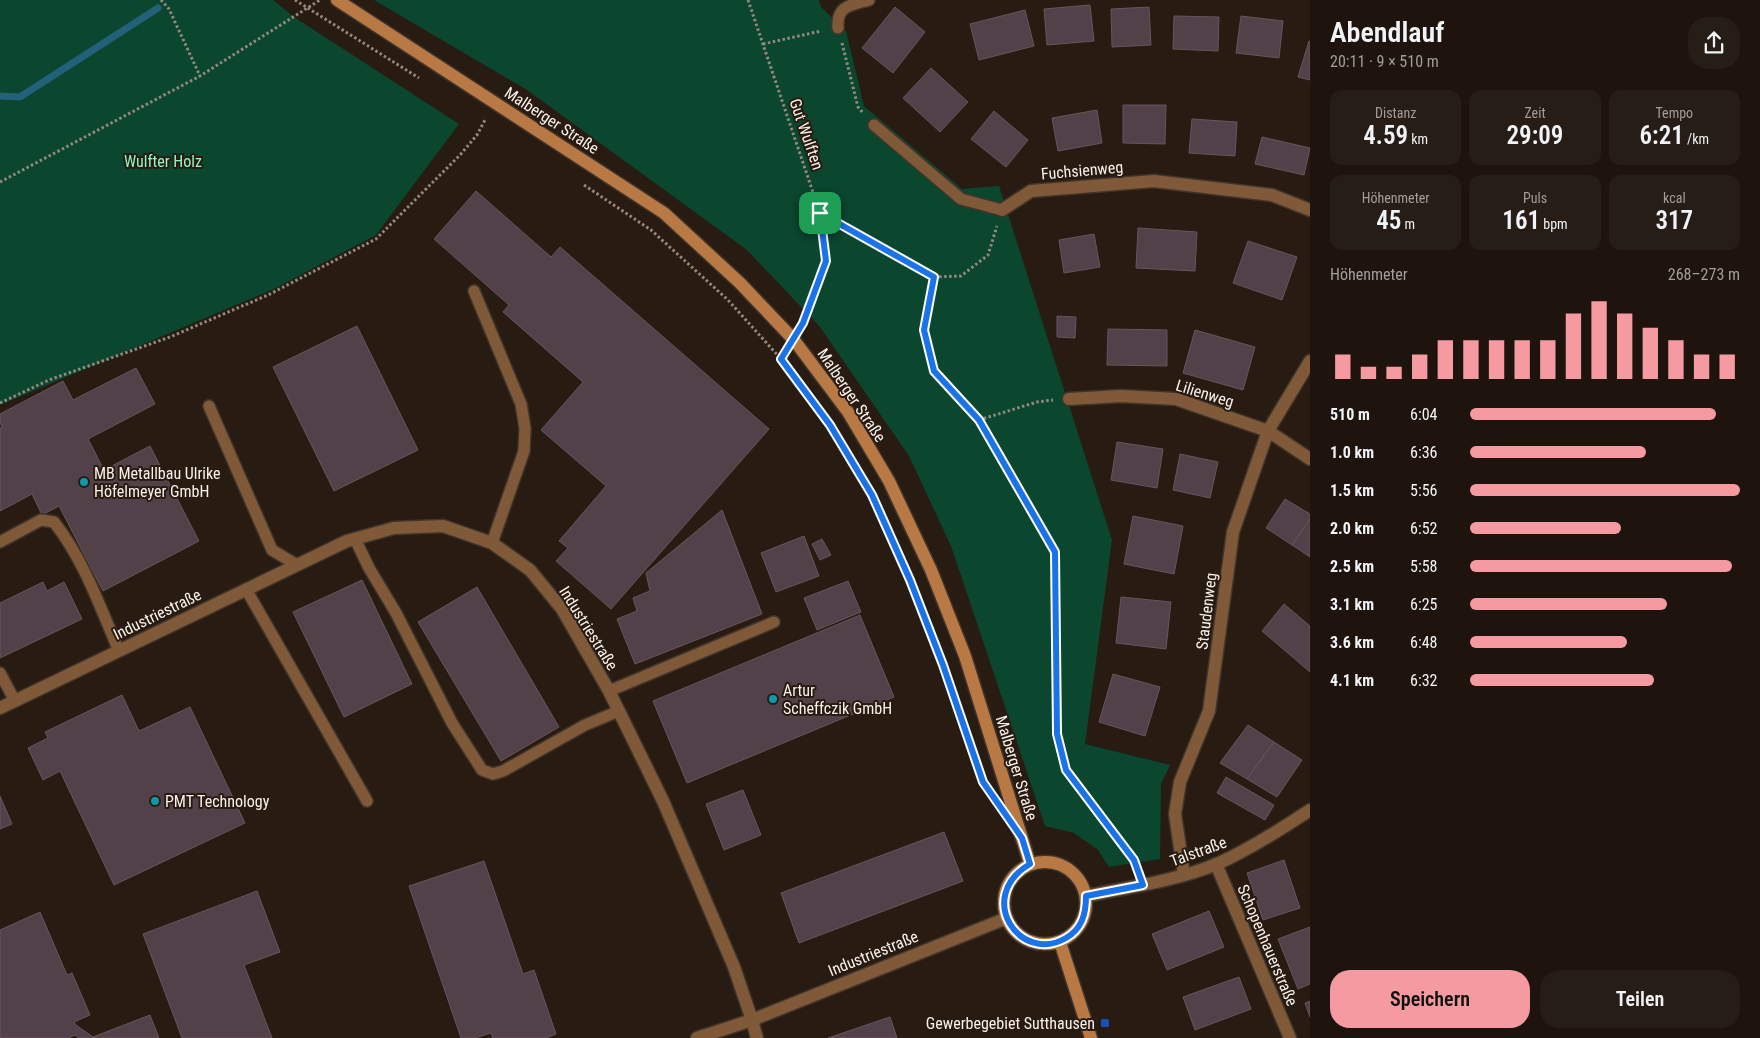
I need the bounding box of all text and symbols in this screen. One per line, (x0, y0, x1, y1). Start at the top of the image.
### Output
text: Abendlauf (1330, 16, 1444, 49)
button: share (1688, 17, 1740, 69)
text: 20:11 · 9 × 510 m (1330, 52, 1439, 71)
street label: Malberger Straße (501, 83, 602, 158)
street label: Gut Wulften (785, 96, 828, 172)
text: Distanz (1375, 105, 1416, 121)
text: Zeit (1524, 105, 1546, 121)
text: Tempo (1655, 105, 1693, 121)
text: 4.59 (1363, 121, 1408, 150)
text: 29:09 (1507, 121, 1563, 150)
text: 6:21 (1640, 121, 1684, 150)
text: km (1408, 131, 1428, 147)
text: /km (1684, 131, 1709, 147)
park label: Wulfter Holz (124, 152, 202, 171)
street label: Fuchsienweg (1040, 157, 1124, 184)
text: Höhenmeter (1362, 190, 1430, 206)
text: Puls (1523, 190, 1547, 206)
text: kcal (1663, 190, 1686, 206)
pin (799, 192, 841, 234)
icon: arrive (806, 199, 834, 227)
text: 45 (1376, 206, 1401, 235)
text: 161 (1502, 206, 1540, 235)
text: 317 (1655, 206, 1693, 235)
text: m (1401, 216, 1415, 232)
text: bpm (1540, 216, 1568, 232)
text: Höhenmeter (1330, 265, 1408, 284)
text: 268–273 m (1668, 265, 1740, 284)
street label: Malberger Straße (813, 345, 890, 446)
street label: Lilienweg (1174, 376, 1236, 411)
text: 510 m (1330, 405, 1370, 424)
text: 6:04 (1410, 405, 1437, 424)
text: 1.0 km (1330, 443, 1374, 462)
text: 6:36 (1410, 443, 1437, 462)
place label: MB Metallbau Ulrike Höfelmeyer GmbH (94, 464, 221, 501)
marker: MB Metallbau Ulrike Höfelmeyer GmbH (78, 476, 90, 488)
text: 1.5 km (1330, 481, 1374, 500)
text: 5:56 (1410, 481, 1437, 500)
text: 2.0 km (1330, 519, 1374, 538)
text: 6:52 (1410, 519, 1437, 538)
text: 2.5 km (1330, 557, 1374, 576)
text: 5:58 (1410, 557, 1437, 576)
street label: Staudenweg (1192, 571, 1221, 651)
street label: Industriestraße (555, 583, 622, 674)
street label: Industriestraße (110, 585, 204, 644)
text: 3.1 km (1330, 595, 1374, 614)
text: 6:25 (1410, 595, 1437, 614)
text: 3.6 km (1330, 633, 1374, 652)
text: 6:48 (1410, 633, 1437, 652)
text: 4.1 km (1330, 671, 1374, 690)
text: 6:32 (1410, 671, 1437, 690)
place label: Artur Scheffczik GmbH (783, 681, 892, 718)
marker: Artur Scheffczik GmbH (767, 693, 779, 705)
street label: Malberger Straße (992, 713, 1041, 823)
place label: PMT Technology (165, 792, 270, 811)
marker: PMT Technology (149, 795, 161, 807)
street label: Talstraße (1167, 832, 1229, 870)
street label: Schopenhauerstraße (1233, 882, 1302, 1009)
street label: Industriestraße (825, 927, 921, 980)
button: Speichern (1330, 970, 1530, 1028)
button: Teilen (1540, 970, 1740, 1028)
place label: Gewerbegebiet Sutthausen (926, 1014, 1095, 1033)
marker: Gewerbegebiet Sutthausen (1099, 1017, 1111, 1029)

